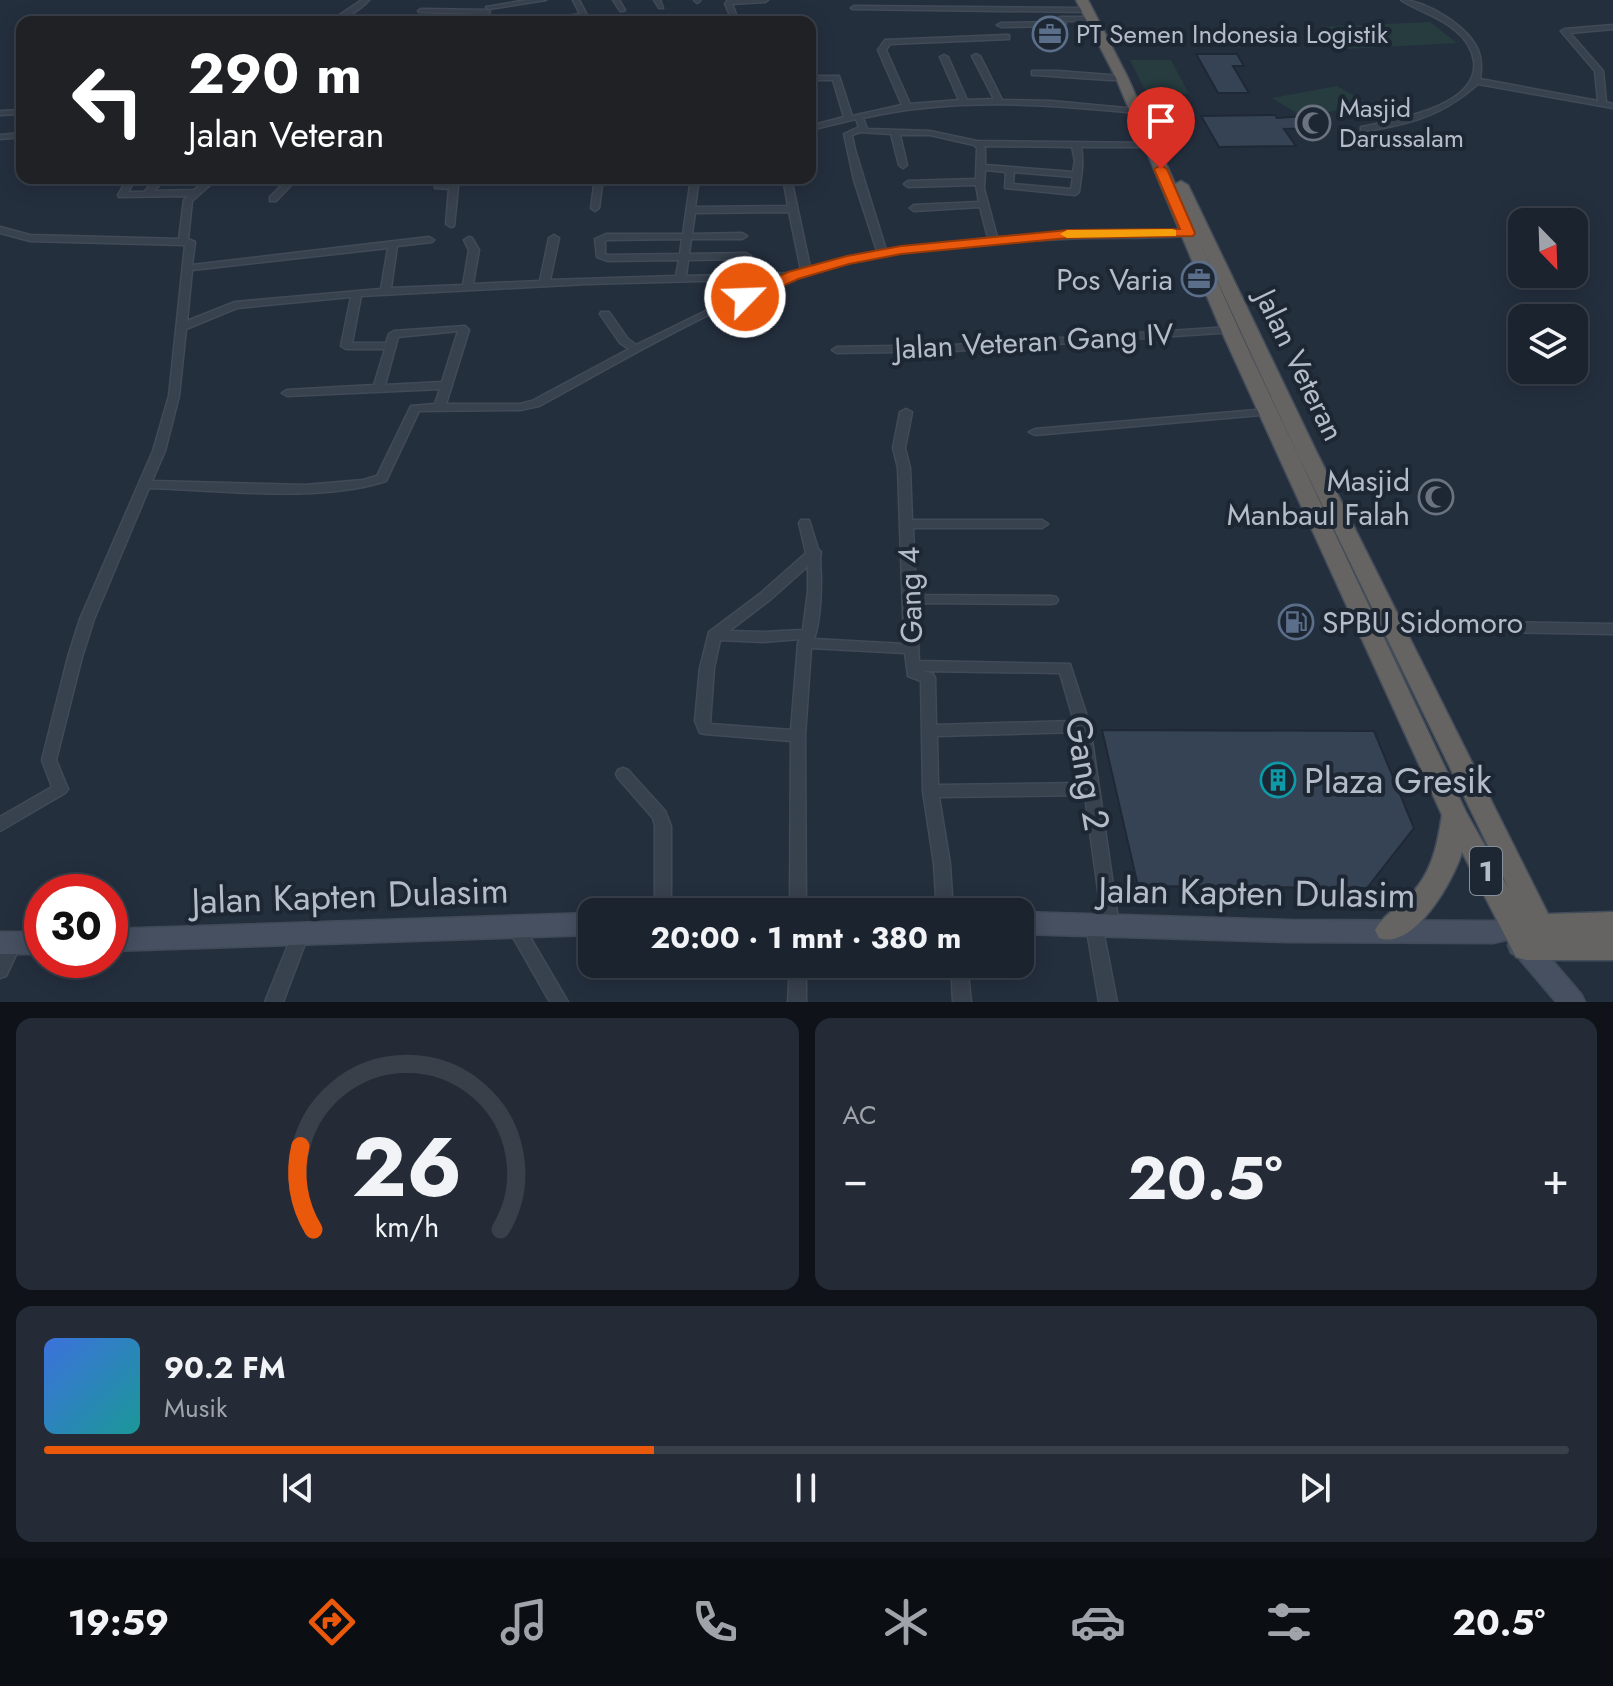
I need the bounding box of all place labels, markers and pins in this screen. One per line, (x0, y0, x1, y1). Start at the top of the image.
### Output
office icon: PT Semen Indonesia Logistik (1031, 15, 1069, 53)
place label: PT Semen Indonesia Logistik (1076, 15, 1389, 53)
pin (1127, 87, 1195, 169)
place label: Masjid Darussalam (1339, 89, 1464, 157)
mosque icon: Masjid Darussalam (1294, 104, 1332, 142)
place label: Pos Varia (1056, 258, 1173, 301)
office icon: Pos Varia (1180, 260, 1218, 298)
place label: Masjid Manbaul Falah (1227, 459, 1410, 536)
mosque icon: Masjid Manbaul Falah (1417, 478, 1455, 516)
place label: SPBU Sidomoro (1322, 601, 1523, 644)
fuel station icon: SPBU Sidomoro (1277, 603, 1315, 641)
place label: Plaza Gresik (1304, 754, 1492, 806)
building icon: Plaza Gresik (1259, 761, 1297, 799)

